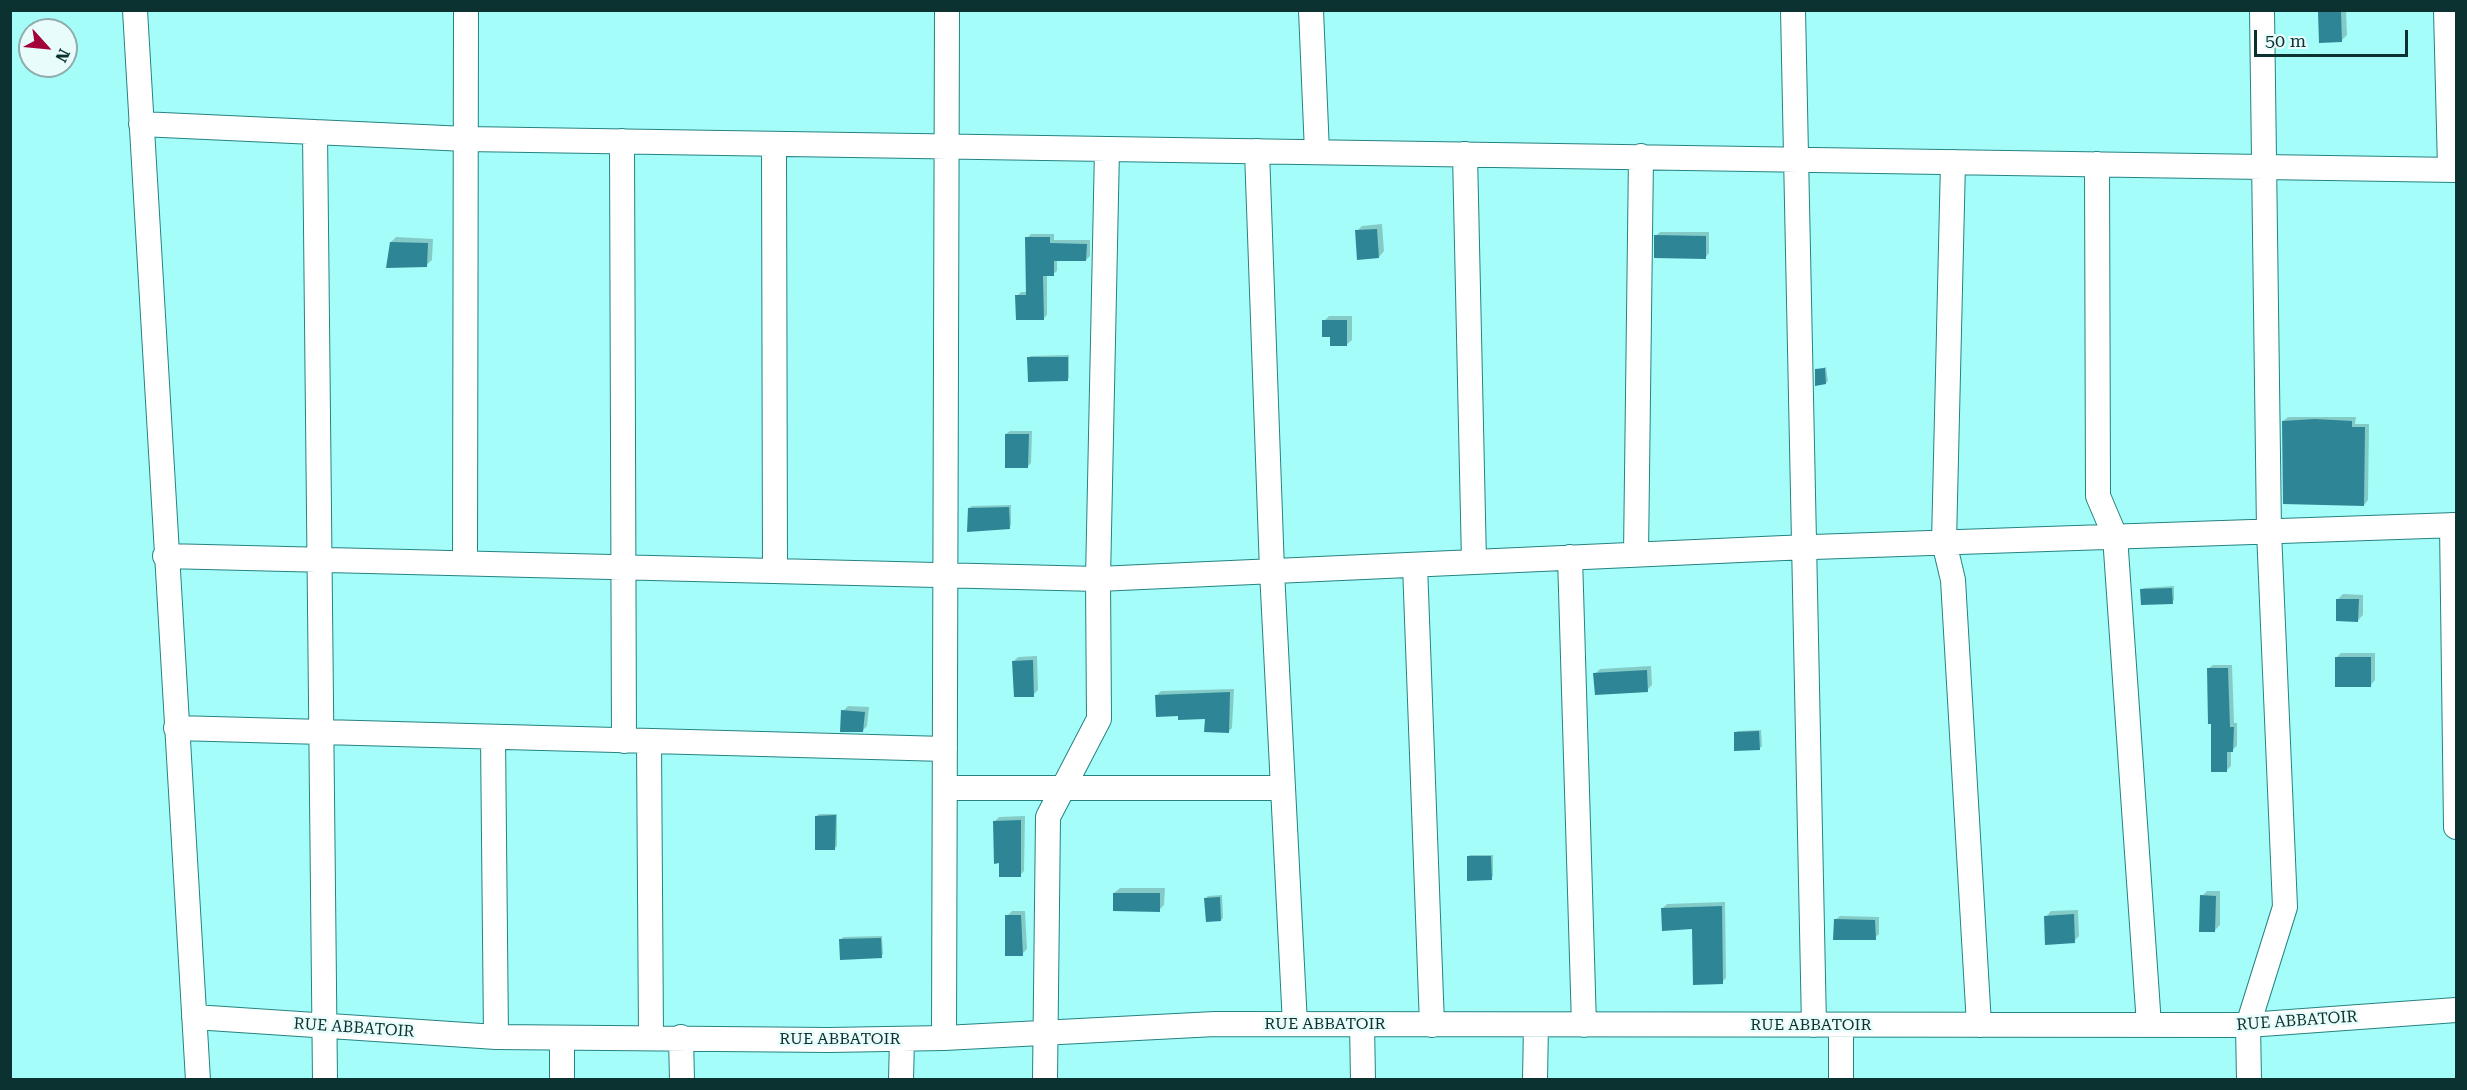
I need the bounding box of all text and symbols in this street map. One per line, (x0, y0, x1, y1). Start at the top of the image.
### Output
north arrow (18, 18, 78, 78)
scale bar (2257, 18, 2412, 56)
text: 50 m (2265, 30, 2306, 51)
text: N (51, 46, 74, 65)
street label: RUE ABBATOIR (2236, 1007, 2358, 1035)
street label: RUE ABBATOIR (293, 1014, 415, 1042)
street label: RUE ABBATOIR (1264, 1014, 1386, 1034)
street label: RUE ABBATOIR (1750, 1015, 1872, 1035)
street label: RUE ABBATOIR (779, 1029, 901, 1049)

